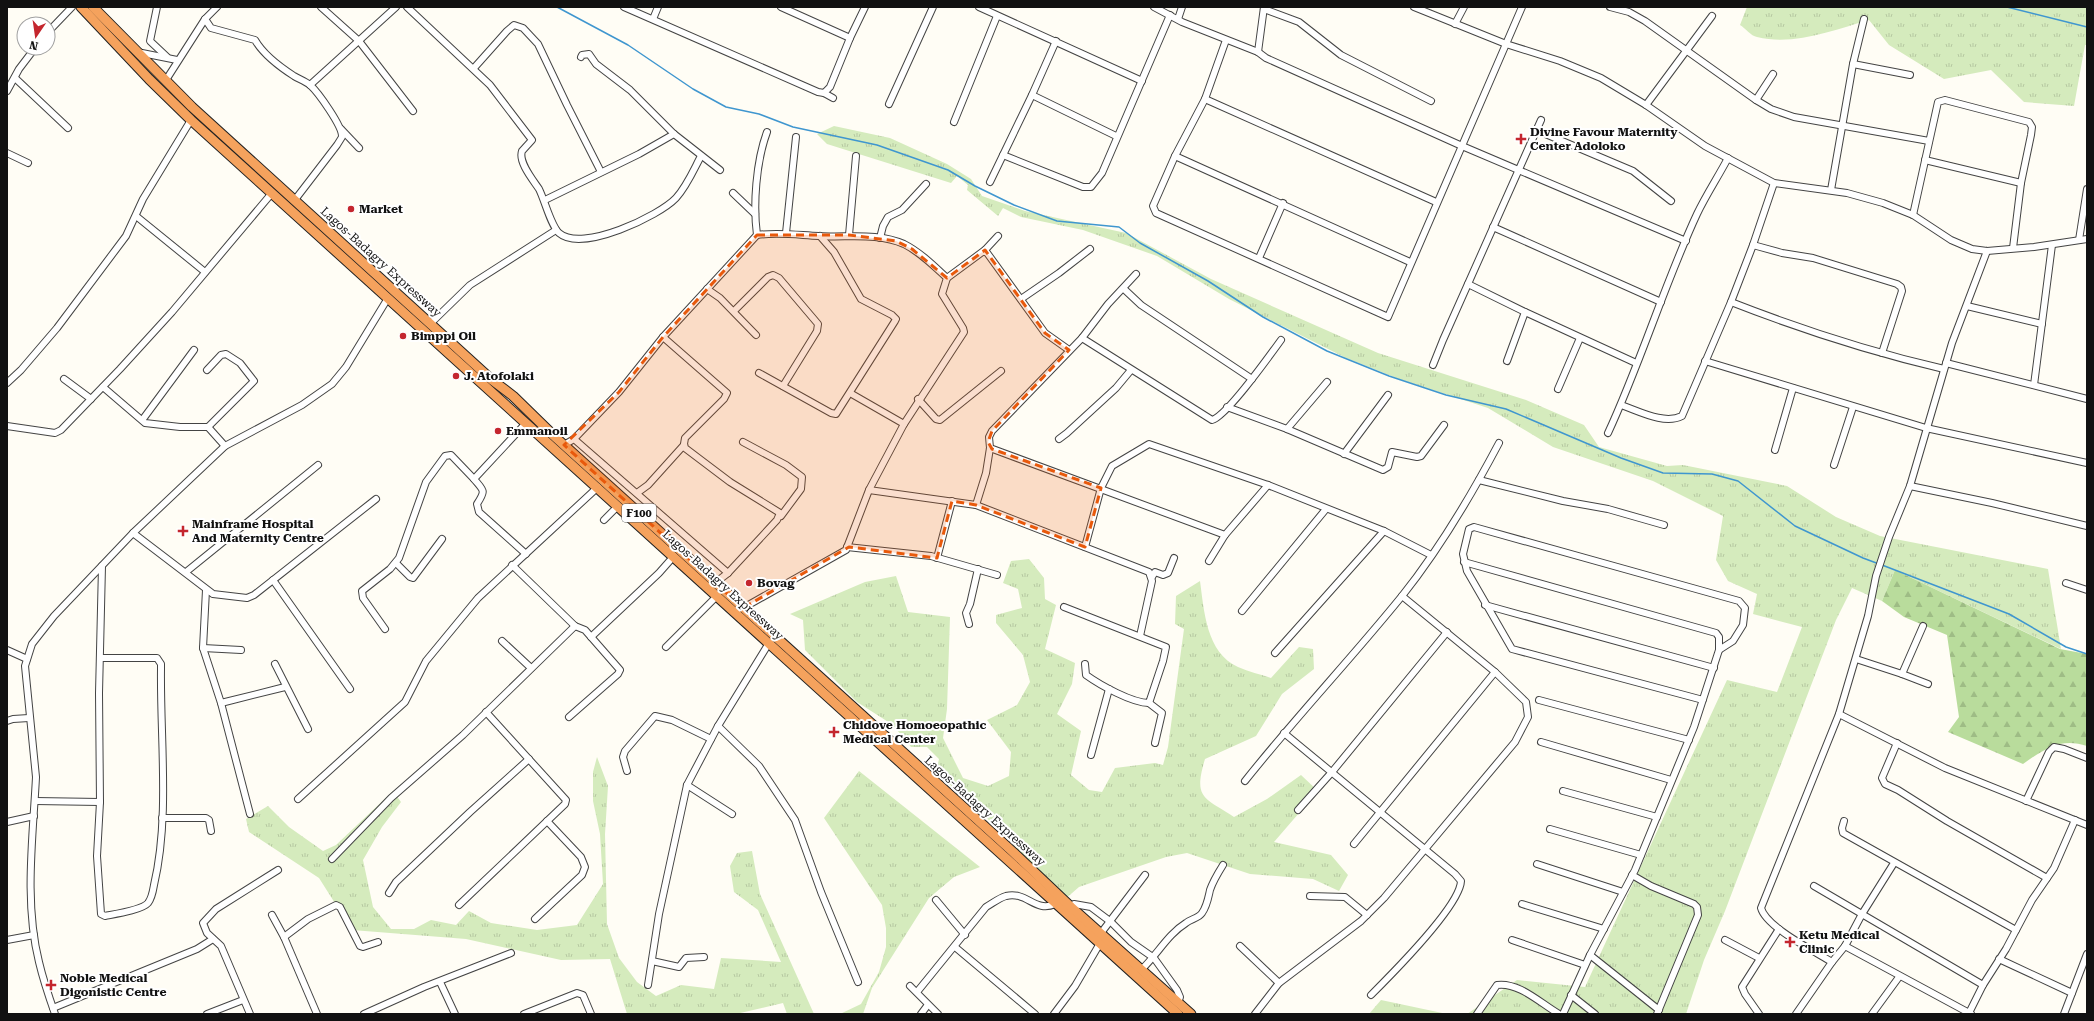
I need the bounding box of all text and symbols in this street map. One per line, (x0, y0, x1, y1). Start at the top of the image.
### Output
north arrow (16, 16, 56, 56)
text: N (28, 38, 39, 53)
place label: Divine Favour Maternity Center Adoloko (1530, 125, 1678, 153)
marker: Divine Favour Maternity Center Adoloko (1515, 133, 1527, 145)
place label: Market (359, 202, 403, 216)
street label: Lagos-Badagry Expressway (318, 204, 445, 321)
marker: Market (346, 204, 356, 214)
place label: Bimppi Oil (411, 329, 476, 343)
marker: Bimppi Oil (398, 331, 408, 341)
place label: J. Atofolaki (464, 369, 534, 383)
marker: J. Atofolaki (451, 371, 461, 381)
place label: Emmanoil (506, 424, 568, 438)
marker: Emmanoil (493, 426, 503, 436)
road number: F100 (622, 504, 656, 522)
place label: Mainframe Hospital And Maternity Centre (192, 517, 324, 545)
marker: Mainframe Hospital And Maternity Centre (177, 525, 189, 537)
street label: Lagos-Badagry Expressway (660, 527, 787, 644)
place label: Bovag (757, 576, 795, 590)
marker: Bovag (744, 578, 754, 588)
place label: Chidove Homoeopathic Medical Center (843, 718, 986, 746)
marker: Chidove Homoeopathic Medical Center (828, 726, 840, 738)
street label: Lagos-Badagry Expressway (922, 753, 1049, 870)
place label: Ketu Medical Clinic (1799, 928, 1880, 956)
marker: Ketu Medical Clinic (1784, 936, 1796, 948)
place label: Noble Medical Digonistic Centre (60, 971, 167, 999)
marker: Noble Medical Digonistic Centre (45, 979, 57, 991)

